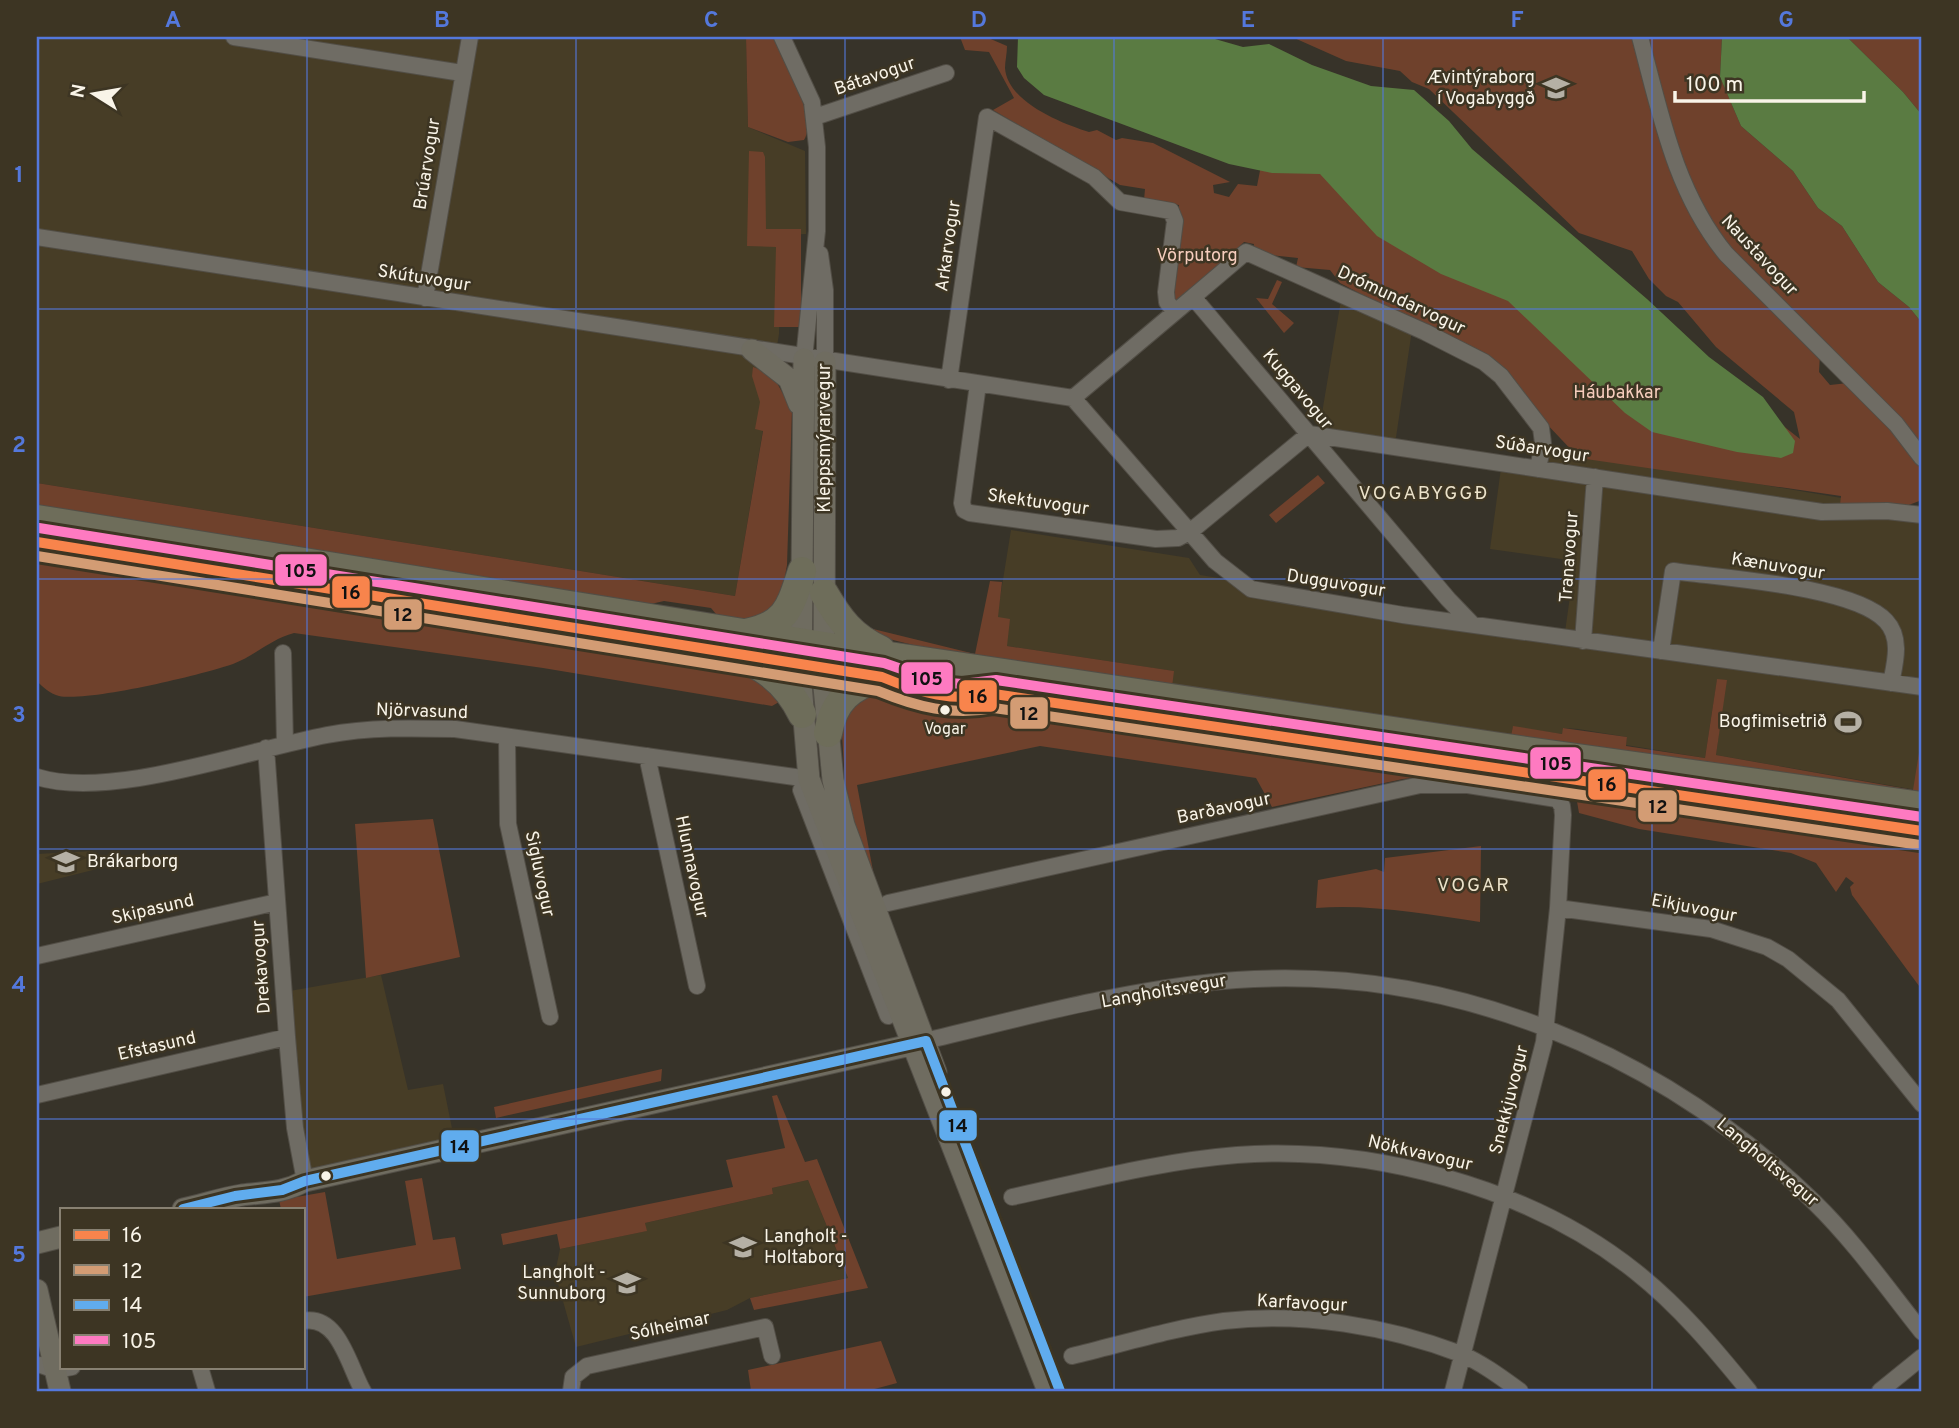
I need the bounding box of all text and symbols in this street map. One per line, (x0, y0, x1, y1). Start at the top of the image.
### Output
text: A (165, 7, 181, 36)
text: B (434, 7, 450, 36)
text: C (704, 7, 718, 36)
text: D (971, 7, 987, 36)
text: E (1241, 7, 1255, 36)
text: F (1510, 7, 1524, 36)
text: G (1778, 7, 1794, 36)
street label: Bátavogur (831, 52, 919, 102)
north arrow (60, 60, 130, 130)
scale bar (1675, 60, 1864, 104)
place label: Ævintýraborg í Vogabyggð (1426, 67, 1535, 111)
text: 100 m (1686, 72, 1743, 99)
school or university icon: Ævintýraborg í Vogabyggð (1541, 73, 1571, 103)
text: N (66, 82, 92, 100)
street label: Brúarvogur (409, 117, 447, 211)
text: 1 (14, 162, 24, 191)
street label: Arkarvogur (931, 199, 967, 293)
street label: Naustavogur (1715, 210, 1803, 302)
park label: Vörputorg (1156, 245, 1238, 268)
street label: Skútuvogur (376, 260, 472, 298)
street label: Drómundarvogur (1333, 261, 1469, 341)
street label: Kuggavogur (1257, 345, 1337, 435)
street label: Kleppsmýrarvegur (814, 363, 837, 513)
park label: Háubakkar (1573, 382, 1661, 405)
street label: Súðarvogur (1493, 431, 1591, 469)
text: 2 (12, 432, 26, 461)
district label: VOGABYGGÐ (1359, 482, 1489, 506)
street label: Skektuvogur (986, 484, 1090, 522)
street label: Tranavogur (1555, 510, 1585, 604)
street label: Kænuvogur (1730, 548, 1826, 586)
line badge: 105 (274, 553, 328, 587)
text: 105 (285, 560, 317, 584)
street label: Dugguvogur (1285, 565, 1387, 603)
line badge: 16 (331, 575, 371, 609)
text: 16 (341, 582, 361, 606)
line badge: 12 (383, 598, 423, 631)
text: 12 (393, 604, 413, 628)
line badge: 105 (900, 661, 954, 695)
text: 105 (911, 668, 943, 692)
line badge: 16 (958, 679, 998, 713)
text: 16 (968, 686, 988, 710)
line badge: 12 (1009, 696, 1049, 730)
street label: Njörvasund (376, 699, 468, 725)
text: 3 (12, 702, 26, 731)
marker: Vogar (938, 703, 952, 717)
text: 12 (1019, 703, 1039, 727)
sports icon: Bogfimisetrið (1833, 707, 1863, 737)
place label: Bogfimisetrið (1719, 711, 1827, 734)
place label: Vogar (924, 720, 966, 740)
line badge: 105 (1529, 746, 1582, 780)
text: 105 (1540, 753, 1572, 777)
line badge: 16 (1587, 768, 1627, 801)
text: 16 (1597, 774, 1617, 798)
street label: Barðavogur (1175, 788, 1273, 830)
line badge: 12 (1637, 789, 1678, 823)
text: 12 (1648, 796, 1668, 820)
street label: Hlunnavogur (669, 814, 713, 920)
street label: Sigluvogur (519, 829, 559, 919)
school or university icon: Brákarborg (51, 847, 81, 877)
place label: Brákarborg (87, 851, 178, 874)
district label: VOGAR (1437, 874, 1511, 898)
street label: Skipasund (110, 889, 196, 931)
street label: Eikjuvogur (1649, 889, 1739, 929)
street label: Drekavogur (247, 919, 277, 1015)
street label: Langholtsvegur (1100, 970, 1228, 1014)
text: 4 (12, 972, 26, 1001)
street label: Efstasund (116, 1027, 198, 1067)
street label: Snekkjuvogur (1485, 1043, 1535, 1157)
unlabelled marker (939, 1085, 953, 1099)
line badge: 14 (938, 1109, 978, 1142)
street label: Langholtsvegur (1711, 1113, 1823, 1213)
text: 14 (948, 1115, 968, 1139)
line badge: 14 (440, 1129, 480, 1163)
street label: Nökkvavogur (1365, 1131, 1475, 1177)
text: 14 (450, 1136, 470, 1160)
unlabelled marker (319, 1169, 333, 1183)
legend (60, 1208, 304, 1368)
text: 16 (122, 1223, 142, 1250)
place label: Langholt - Holtaborg (764, 1226, 848, 1270)
school or university icon: Langholt - Holtaborg (728, 1232, 758, 1262)
text: 5 (12, 1242, 26, 1271)
text: 12 (122, 1259, 143, 1286)
place label: Langholt - Sunnuborg (517, 1262, 606, 1306)
school or university icon: Langholt - Sunnuborg (612, 1268, 642, 1298)
street label: Karfavogur (1256, 1290, 1348, 1318)
text: 14 (122, 1293, 142, 1320)
street label: Sólheimar (628, 1307, 712, 1347)
text: 105 (122, 1329, 156, 1356)

